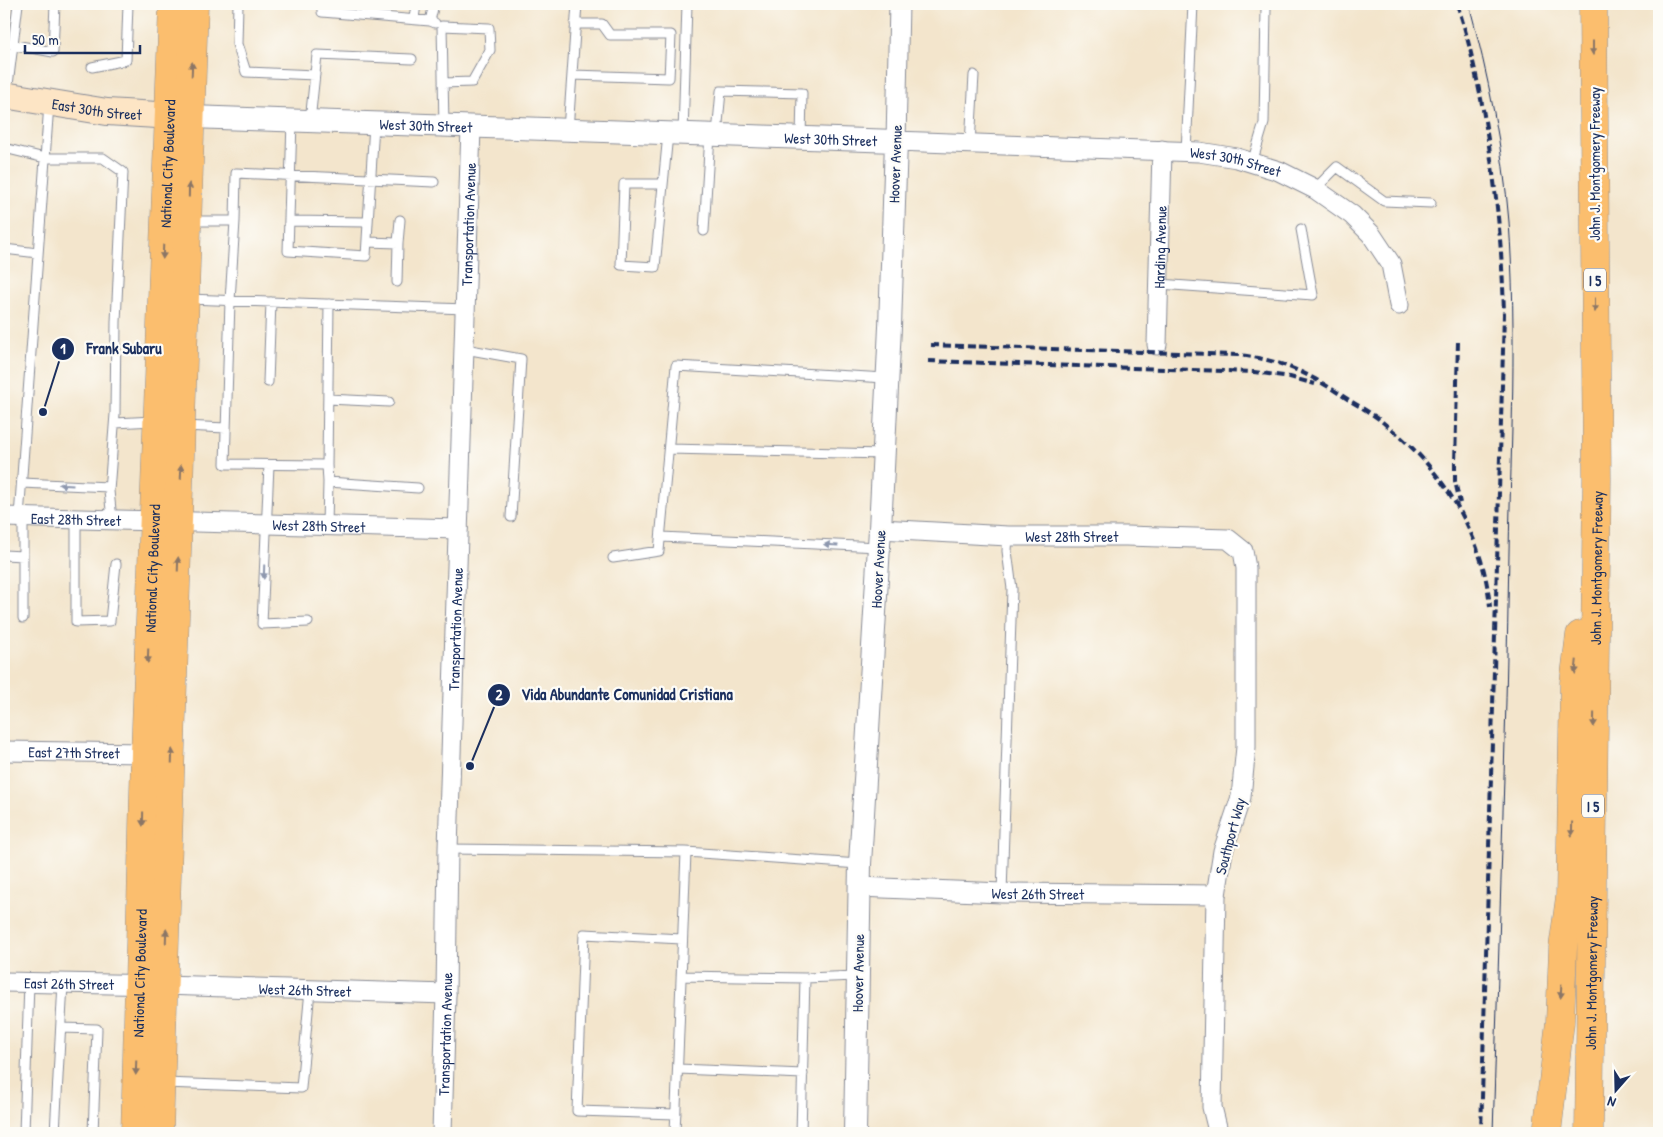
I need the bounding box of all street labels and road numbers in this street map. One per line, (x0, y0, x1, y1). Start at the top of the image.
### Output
street label: John J. Montgomery Freeway (1584, 87, 1605, 241)
street label: East 30th Street (50, 93, 143, 125)
street label: National City Boulevard (154, 99, 180, 228)
street label: West 30th Street (379, 113, 474, 137)
street label: Hoover Avenue (883, 124, 907, 204)
street label: West 30th Street (784, 127, 878, 151)
street label: West 30th Street (1190, 141, 1285, 182)
street label: Transportation Avenue (455, 162, 480, 286)
street label: Harding Avenue (1148, 205, 1171, 289)
road number: I 5 (1584, 268, 1606, 292)
street label: John J. Montgomery Freeway (1584, 491, 1607, 645)
street label: National City Boulevard (139, 504, 165, 633)
street label: East 28th Street (31, 507, 122, 531)
street label: West 28th Street (272, 514, 367, 537)
street label: West 28th Street (1025, 526, 1119, 547)
street label: Hoover Avenue (865, 529, 891, 609)
street label: Transportation Avenue (443, 567, 467, 691)
street label: East 27th Street (28, 741, 121, 763)
road number: I 5 (1582, 794, 1604, 818)
street label: Southport Way (1210, 795, 1250, 877)
street label: West 26th Street (991, 882, 1085, 904)
street label: John J. Montgomery Freeway (1580, 896, 1602, 1050)
street label: National City Boulevard (127, 908, 151, 1038)
street label: Hoover Avenue (847, 934, 869, 1012)
street label: East 26th Street (24, 972, 115, 995)
street label: Transportation Avenue (433, 972, 457, 1096)
street label: West 26th Street (258, 978, 352, 1001)

